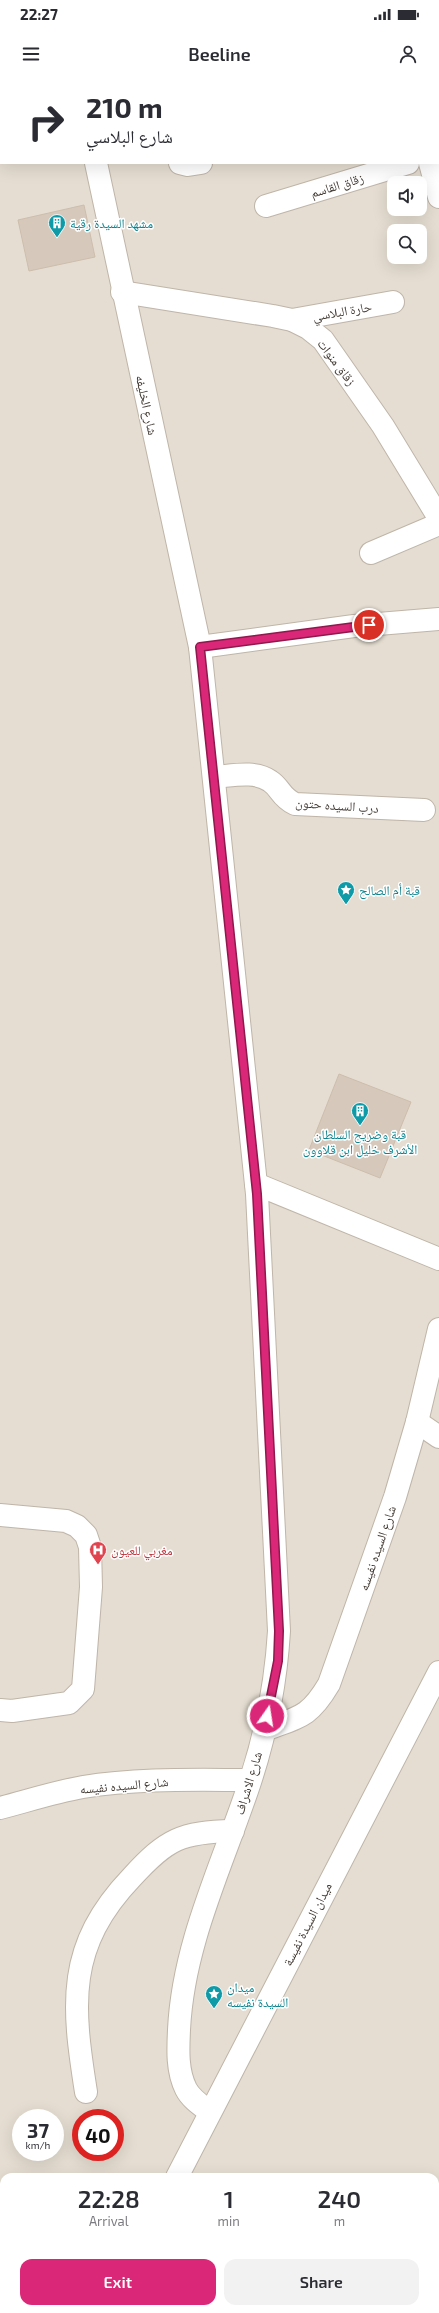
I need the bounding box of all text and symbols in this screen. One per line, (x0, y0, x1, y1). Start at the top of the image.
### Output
text: 22:27 (20, 5, 58, 23)
icon: menu (20, 43, 42, 65)
text: Beeline (188, 43, 251, 65)
icon: person (397, 43, 419, 65)
text: 210 m (86, 90, 163, 124)
icon: right (20, 96, 72, 148)
text: شارع البلاسي (86, 125, 173, 147)
street label: زقاق القاسم (309, 169, 366, 202)
map controls (387, 176, 427, 264)
button: sound (387, 176, 427, 216)
building icon: مشهد السيدة رقية (47, 213, 67, 238)
place label: مشهد السيدة رقية (70, 215, 153, 232)
button: search (387, 224, 427, 264)
street label: حارة البلاسي (311, 298, 373, 327)
street label: زقاق منوات (314, 336, 360, 389)
street label: شارع الخليفه (131, 374, 161, 437)
pin (352, 608, 386, 642)
icon: arrive (358, 614, 380, 636)
street label: درب السيده حتون (295, 794, 379, 817)
place icon: قبة أم الصالح (336, 880, 356, 905)
place label: قبة أم الصالح (359, 882, 420, 900)
building icon: قبة وضريح السلطان الأشرف خليل ابن قلاوون (350, 1101, 370, 1126)
place label: قبة وضريح السلطان الأشرف خليل ابن قلاوون (303, 1126, 417, 1158)
street label: شارع السيده نفيسه (355, 1503, 401, 1593)
hospital icon: مغربي للعيون (88, 1540, 108, 1565)
place label: مغربي للعيون (111, 1542, 173, 1561)
position arrow (246, 1695, 288, 1737)
street label: شارع الاشراف (231, 1749, 267, 1817)
street label: شارع السيده نفيسه (79, 1773, 169, 1799)
street label: ميدان السيدة نفيسة (279, 1879, 336, 1969)
place label: ميدان السيدة نفيسه (227, 1979, 288, 2010)
place icon: ميدان السيدة نفيسه (204, 1984, 224, 2009)
speed limit sign: 40 (72, 2109, 124, 2161)
text: 37 (27, 2118, 49, 2142)
text: km/h (26, 2139, 50, 2151)
text: 22:28 (78, 2184, 140, 2213)
text: 1 (224, 2184, 234, 2213)
text: 240 (318, 2184, 361, 2213)
text: Arrival (89, 2213, 129, 2229)
text: min (218, 2213, 240, 2229)
text: m (334, 2213, 345, 2229)
button: Exit (20, 2259, 216, 2305)
button: Share (224, 2259, 419, 2305)

